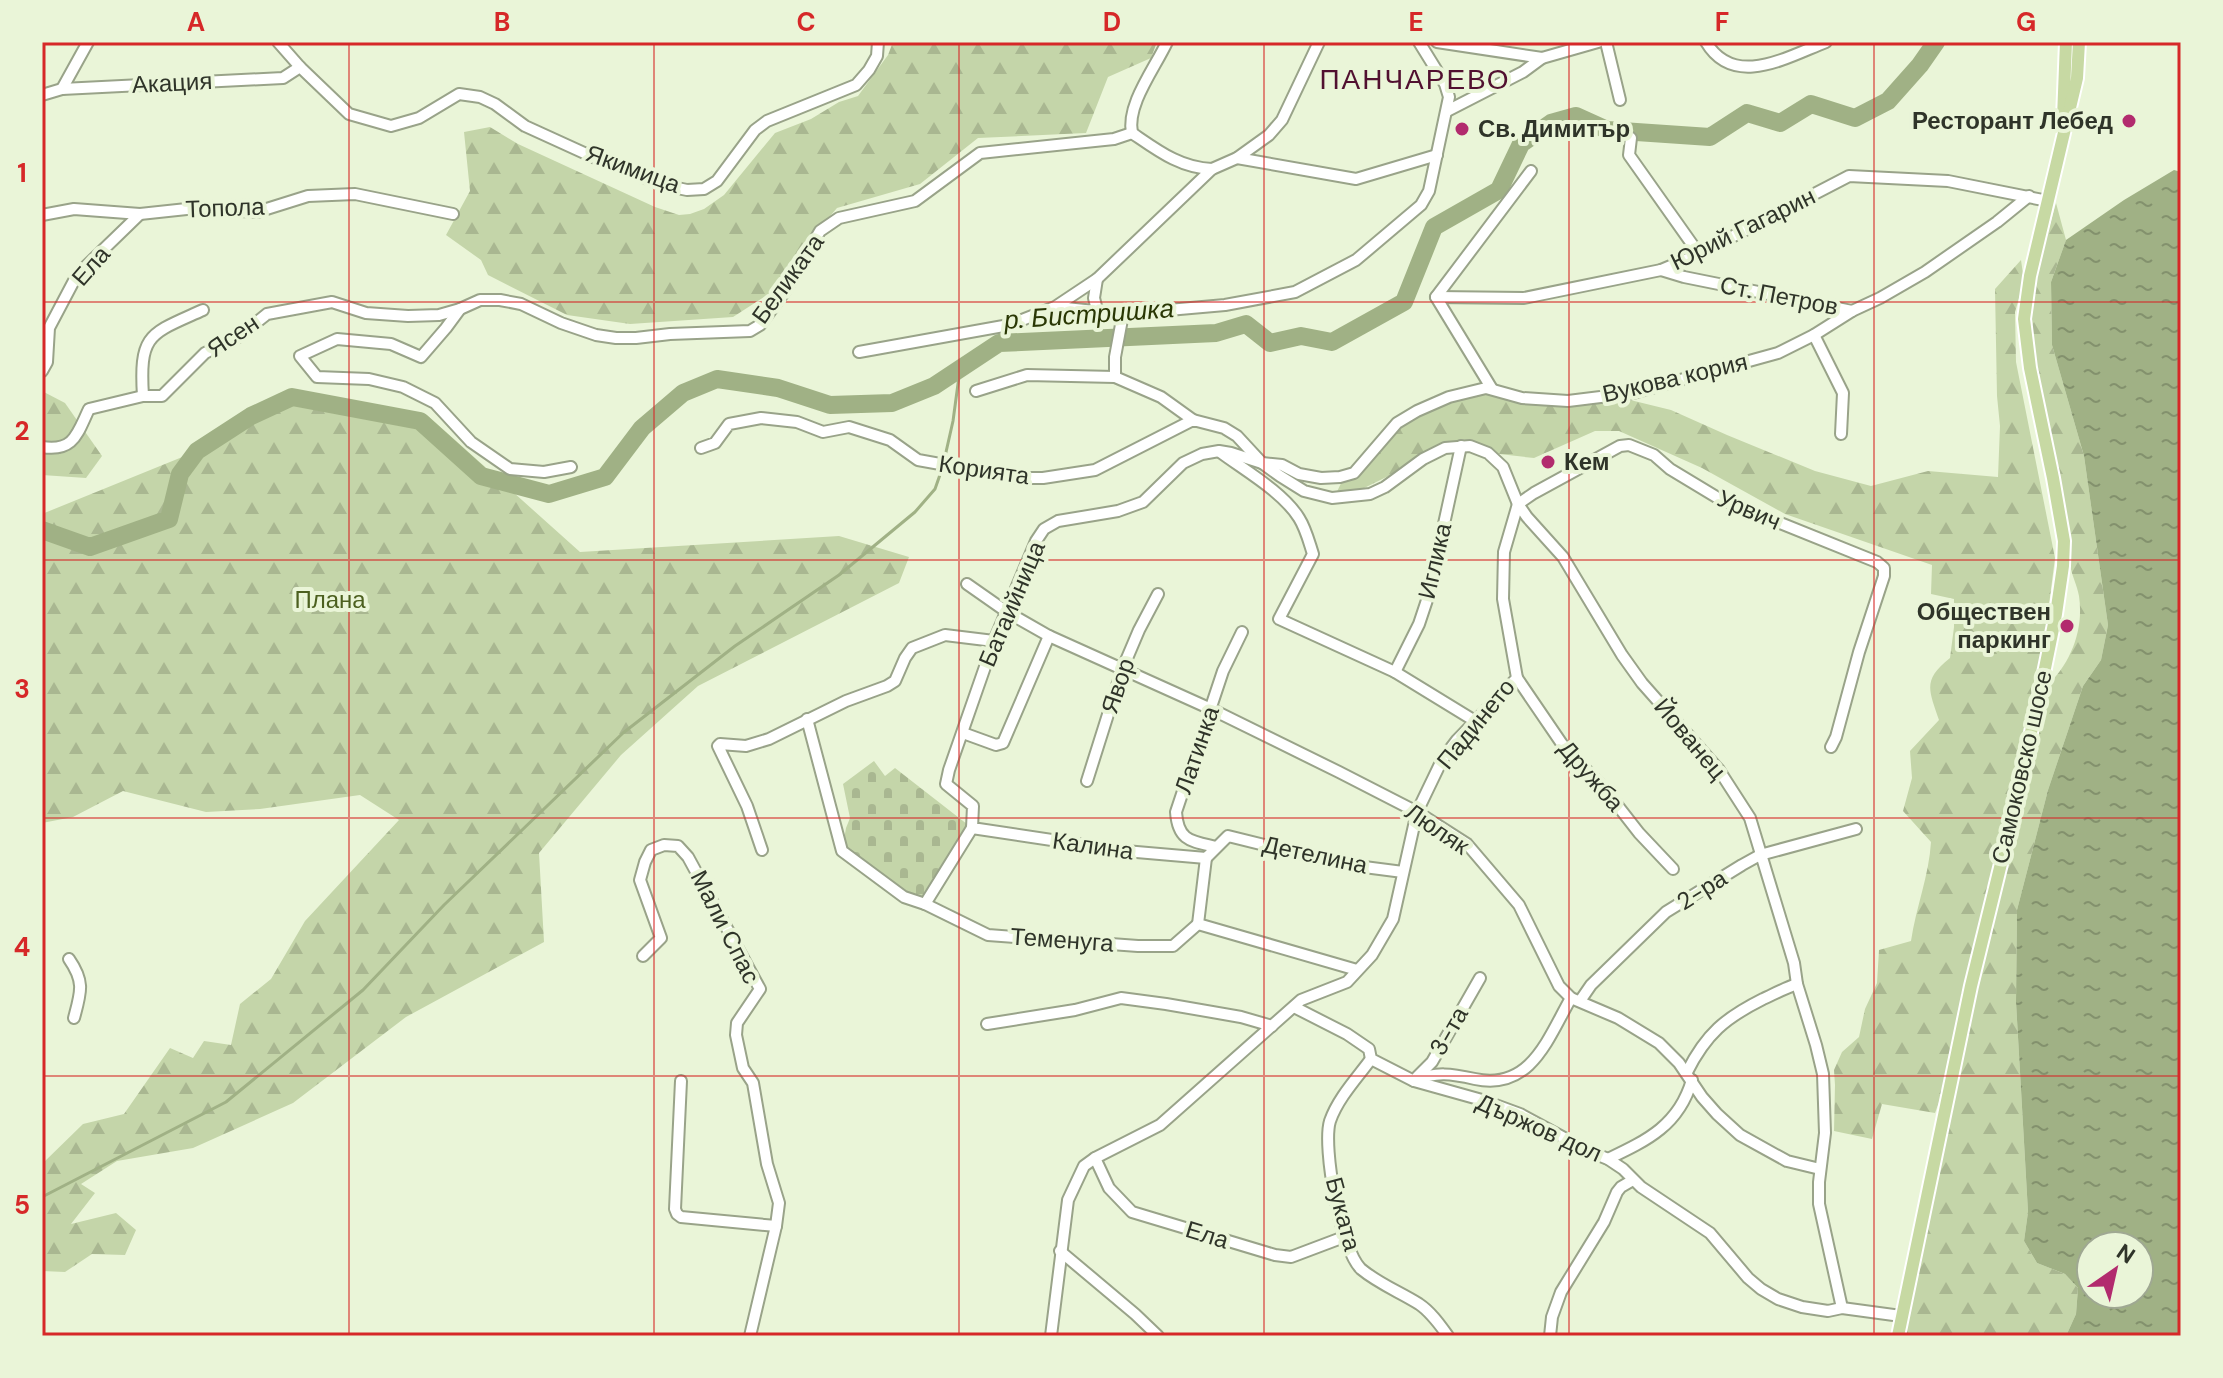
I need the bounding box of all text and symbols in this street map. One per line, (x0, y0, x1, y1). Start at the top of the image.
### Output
text: A (187, 5, 205, 39)
text: B (494, 5, 510, 39)
text: C (796, 5, 816, 39)
text: D (1103, 5, 1121, 39)
text: E (1408, 5, 1424, 39)
text: F (1715, 5, 1729, 39)
text: G (2016, 5, 2036, 39)
district label: ПАНЧАРЕВО (1319, 61, 1511, 98)
street label: Акация (131, 65, 213, 100)
place label: Ресторант Лебед (1912, 105, 2113, 136)
marker: Ресторант Лебед (2120, 112, 2138, 130)
place label: Св. Димитър (1478, 113, 1630, 144)
marker: Св. Димитър (1453, 120, 1471, 138)
street label: Якимица (582, 137, 685, 200)
text: 1 (17, 156, 27, 190)
street label: Юрий Гагарин (1665, 180, 1820, 277)
street label: Топола (185, 191, 266, 224)
street label: Беликата (745, 227, 831, 330)
street label: Ела (65, 239, 117, 292)
street label: Ст. Петров (1717, 269, 1841, 322)
water label: р. Бистришка (1002, 291, 1175, 337)
street label: Ясен (201, 307, 265, 364)
street label: Вукова кория (1599, 346, 1750, 409)
text: 2 (14, 414, 30, 448)
place label: Кем (1564, 446, 1609, 477)
street label: Корията (937, 448, 1032, 491)
marker: Кем (1539, 453, 1557, 471)
street label: Урвич (1713, 482, 1786, 537)
street label: Иглика (1411, 519, 1458, 602)
street label: Батаийница (971, 536, 1052, 671)
park label: Плана (294, 584, 366, 615)
place label: Обществен паркинг (1917, 596, 2051, 655)
marker: Обществен паркинг (2058, 617, 2076, 635)
street label: Явор (1094, 654, 1141, 718)
street label: Самоковско шосе (1984, 667, 2059, 867)
text: 3 (14, 672, 30, 706)
street label: Падинето (1430, 672, 1522, 775)
street label: Йованец (1647, 692, 1734, 786)
street label: Латинка (1167, 701, 1226, 798)
street label: Дружба (1552, 734, 1631, 818)
street label: Люляк (1399, 796, 1476, 861)
street label: Калина (1051, 824, 1136, 867)
street label: Детелина (1260, 828, 1371, 881)
street label: 2-ра (1671, 862, 1733, 917)
street label: Мали Спас (684, 865, 767, 989)
street label: Теменуга (1009, 920, 1115, 959)
text: 4 (14, 930, 30, 964)
street label: 3-та (1422, 1000, 1475, 1061)
street label: Държов дол (1472, 1086, 1607, 1169)
street label: Буката (1319, 1174, 1368, 1255)
text: 5 (14, 1188, 30, 1222)
street label: Ела (1182, 1213, 1233, 1256)
north arrow (2075, 1230, 2155, 1310)
text: N (2111, 1237, 2141, 1270)

